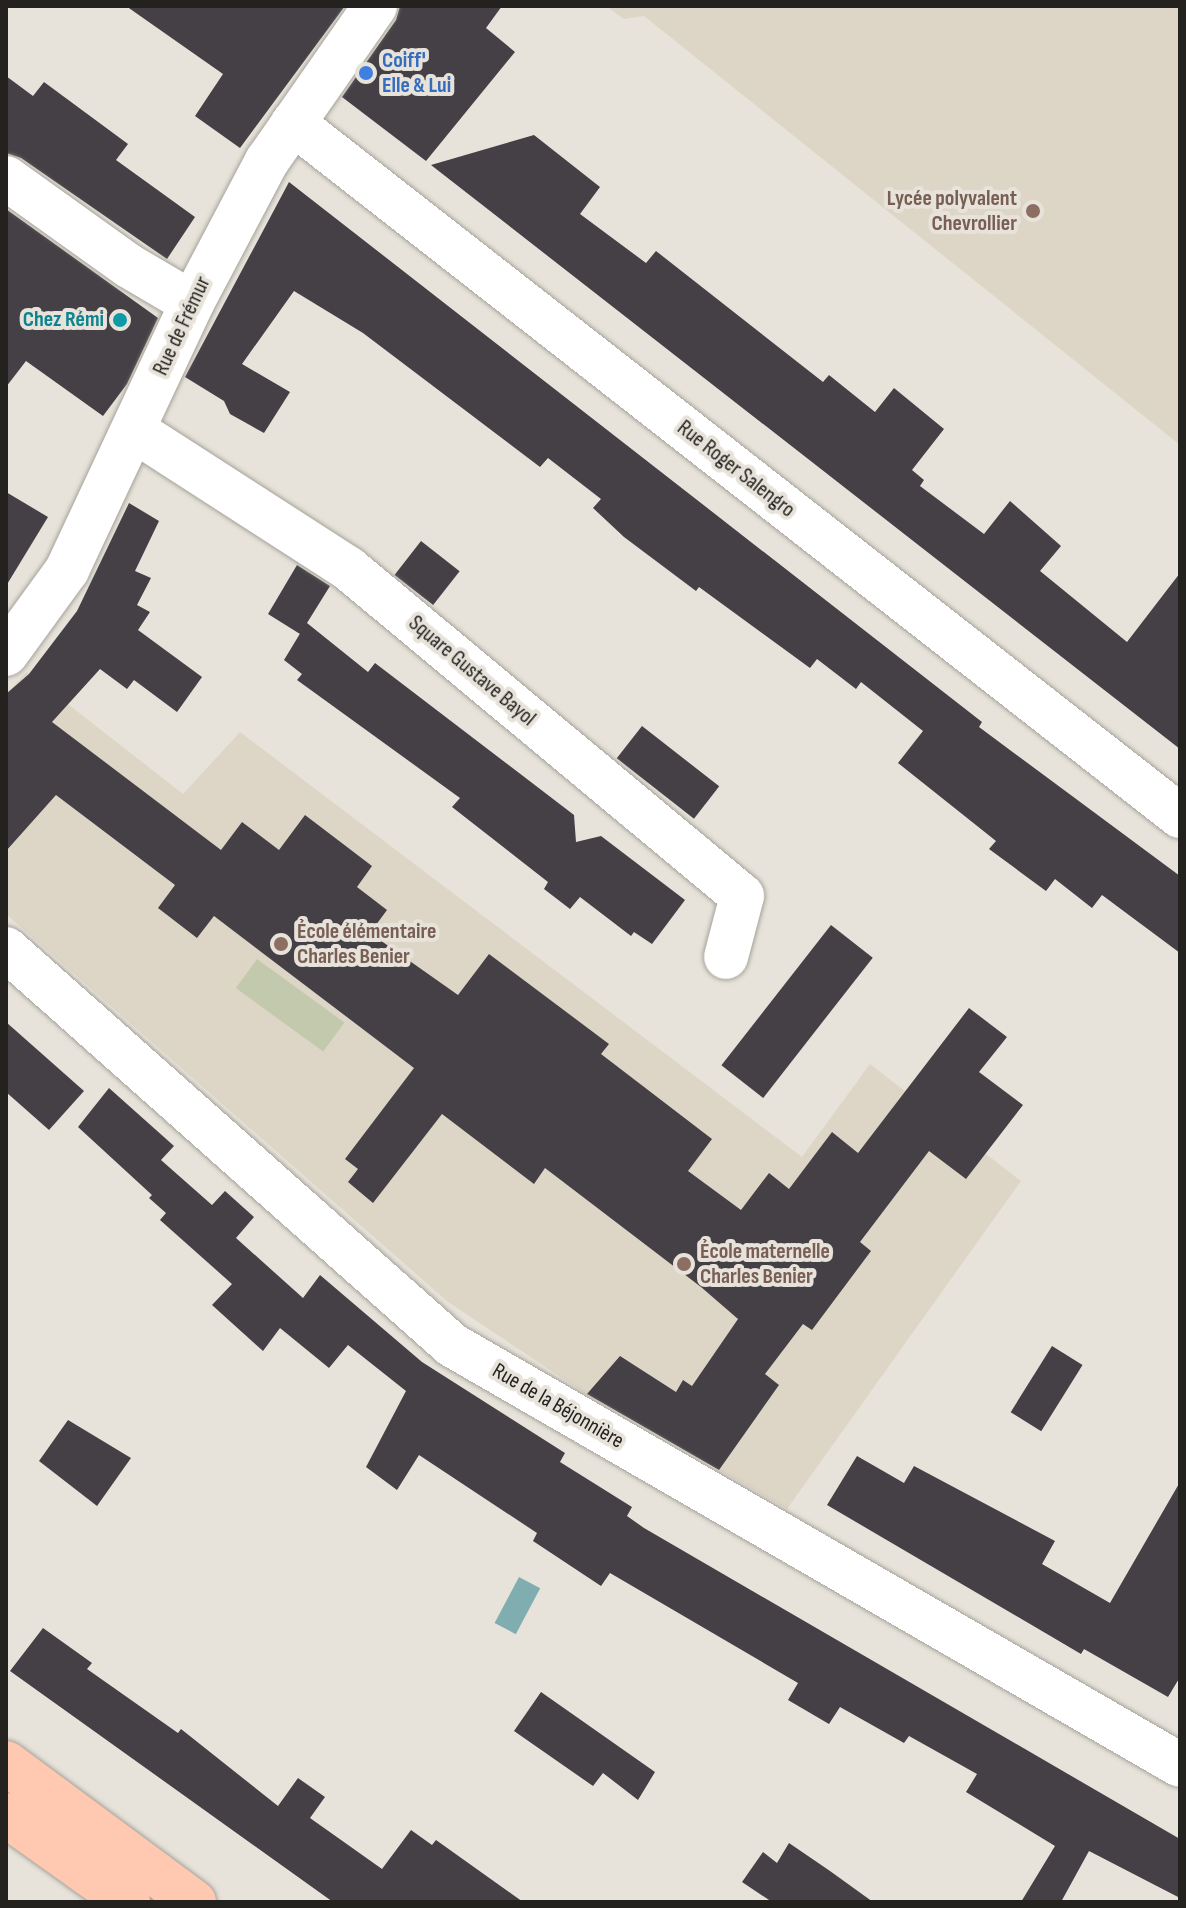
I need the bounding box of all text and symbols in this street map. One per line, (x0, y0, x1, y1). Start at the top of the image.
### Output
place label: Coiff' Elle & Lui (382, 47, 451, 98)
marker: Coiff' Elle & Lui (357, 64, 375, 82)
place label: Lycée polyvalent Chevrollier (887, 185, 1017, 236)
marker: Lycée polyvalent Chevrollier (1024, 202, 1042, 220)
street label: Rue de Frémur (148, 272, 216, 380)
place label: Chez Rémi (23, 307, 104, 333)
marker: Chez Rémi (111, 311, 129, 329)
street label: Rue Roger Salengro (672, 415, 800, 523)
street label: Square Gustave Bayol (403, 610, 541, 732)
place label: École élémentaire Charles Benier (297, 918, 436, 970)
marker: École élémentaire Charles Benier (272, 935, 290, 953)
place label: École maternelle Charles Benier (700, 1238, 830, 1290)
marker: École maternelle Charles Benier (675, 1255, 693, 1273)
street label: Rue de la Béjonnière (488, 1358, 628, 1454)

